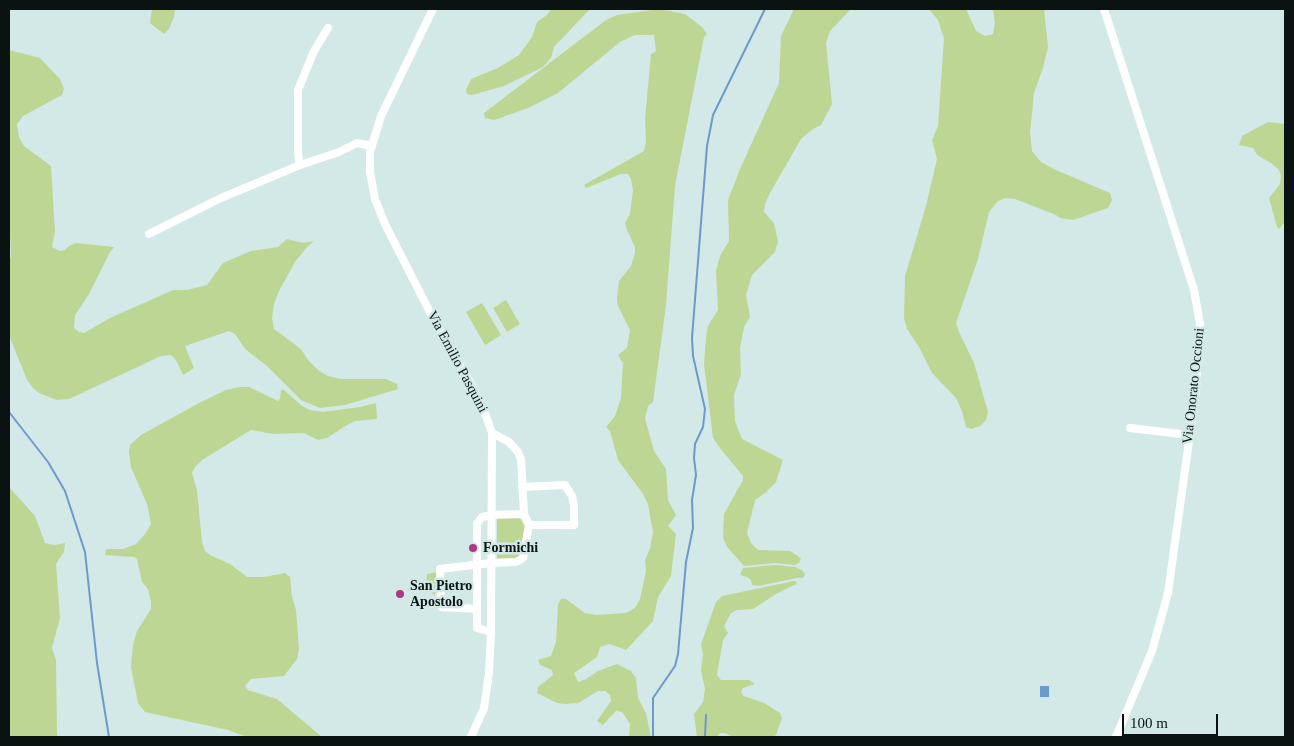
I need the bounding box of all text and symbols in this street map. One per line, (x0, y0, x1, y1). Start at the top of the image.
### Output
street label: Via Emilio Pasquini (423, 308, 491, 416)
street label: Via Onorato Occioni (1180, 327, 1208, 445)
place label: Formichi (483, 540, 538, 556)
marker: Formichi (467, 542, 479, 554)
place label: San Pietro Apostolo (410, 578, 472, 610)
marker: San Pietro Apostolo (394, 588, 406, 600)
scale bar (1124, 704, 1220, 736)
text: 100 m (1130, 715, 1168, 731)

